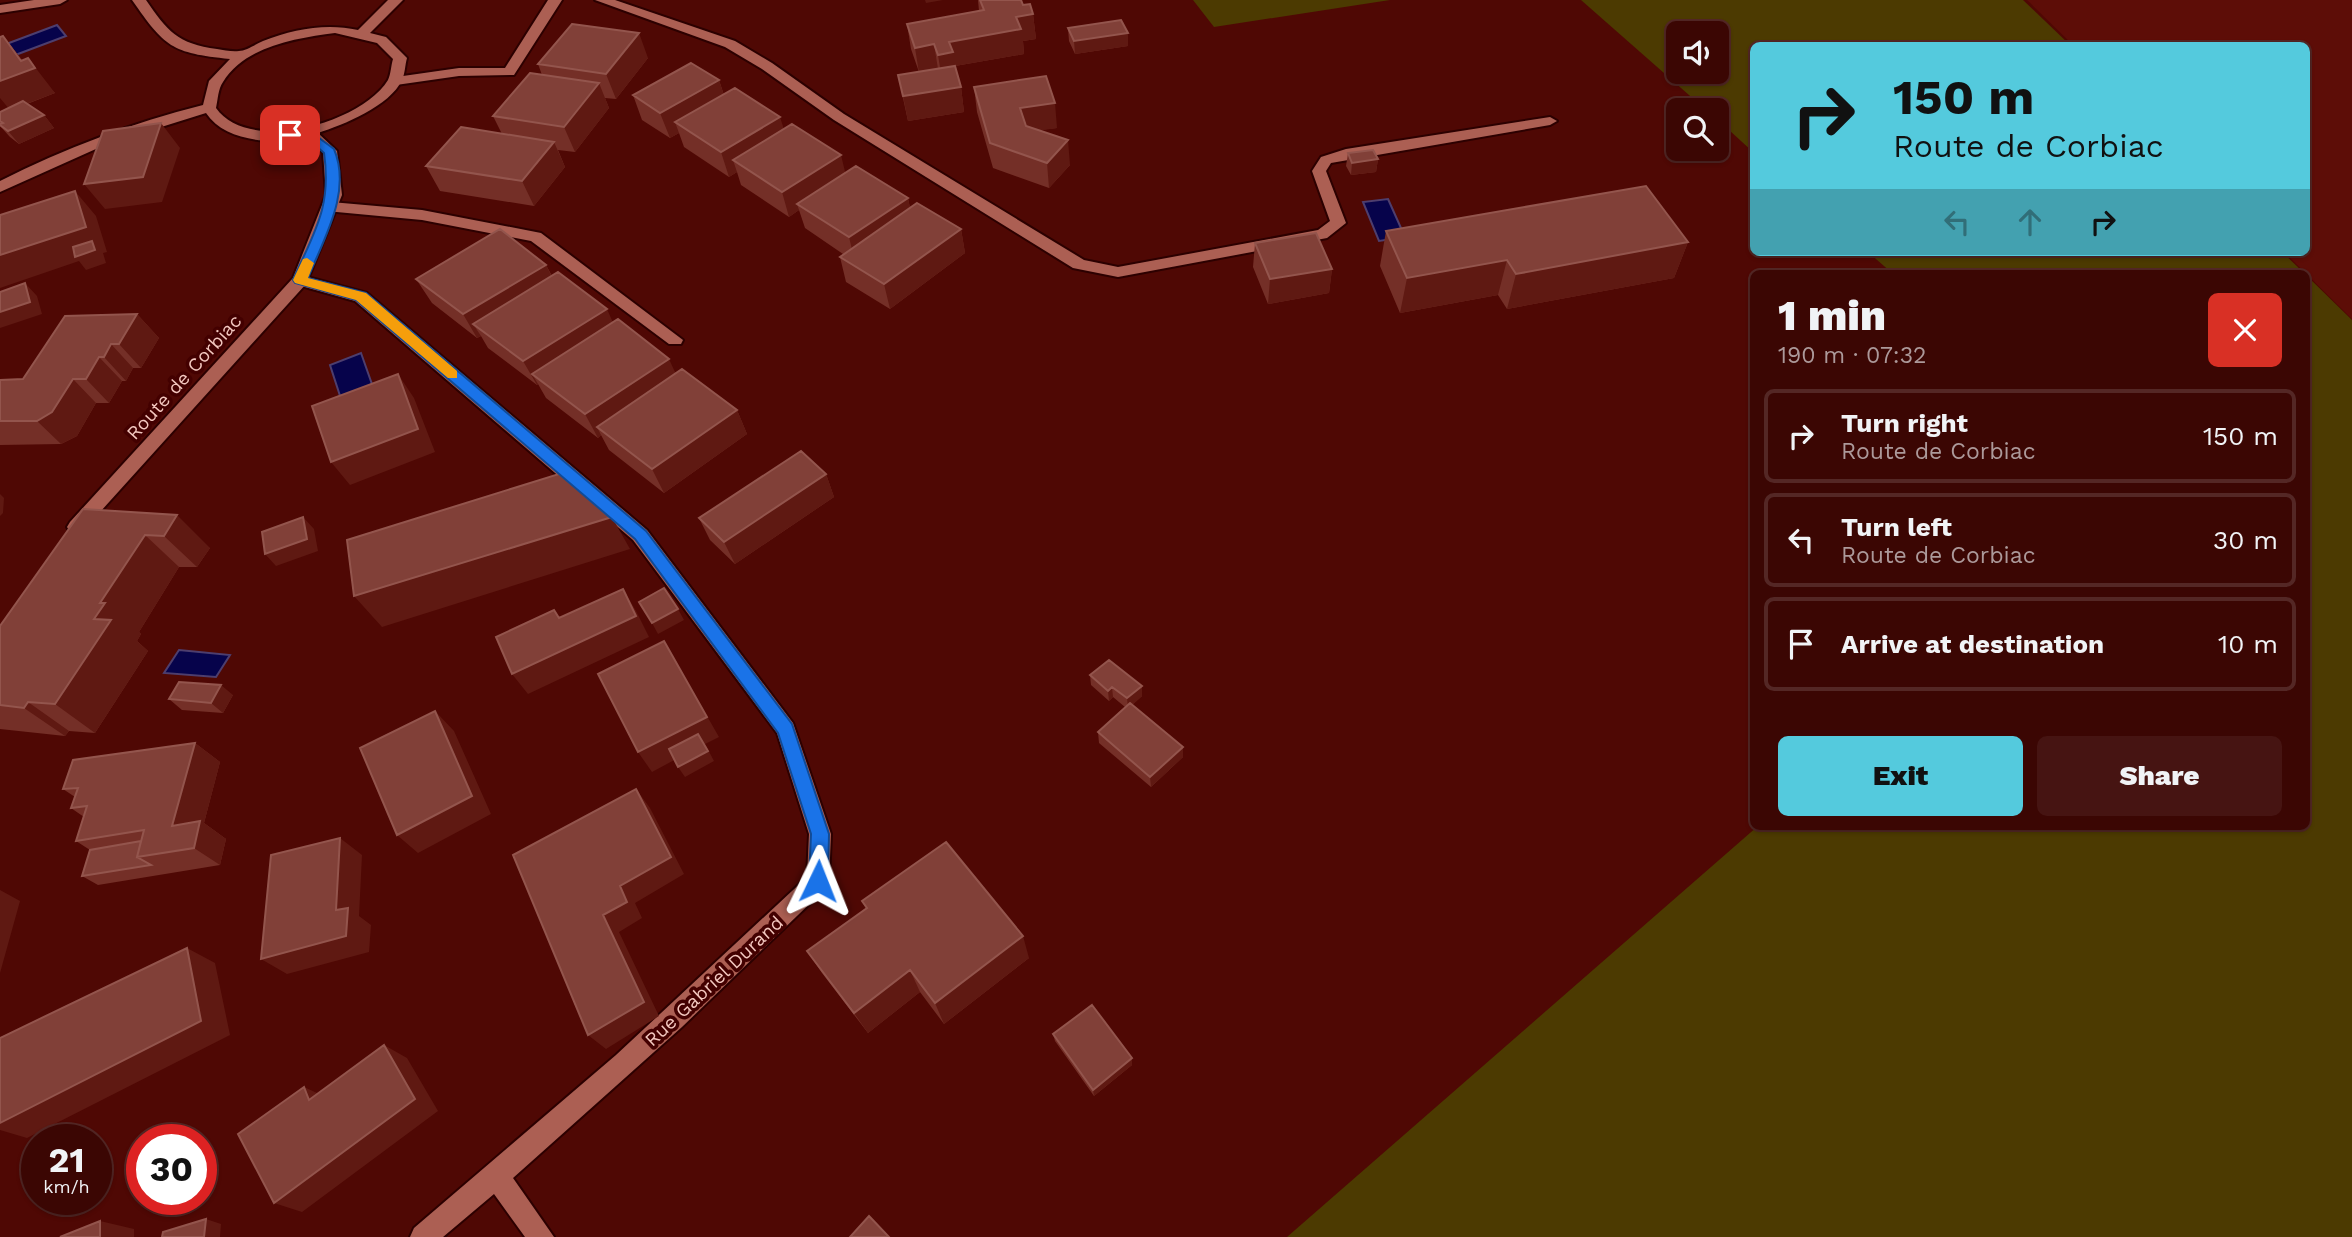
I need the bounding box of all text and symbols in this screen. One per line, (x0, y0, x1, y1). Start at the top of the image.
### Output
map controls (1666, 21, 1729, 161)
button: sound (1666, 21, 1729, 84)
text: 150 m (1893, 68, 2034, 126)
icon: right (1778, 70, 1869, 161)
button: search (1666, 98, 1729, 161)
pin (260, 105, 320, 165)
icon: arrive (271, 116, 309, 154)
text: Route de Corbiac (1893, 127, 2164, 165)
icon: left (1938, 203, 1976, 241)
icon: ahead (2011, 203, 2049, 241)
icon: right (2084, 203, 2122, 241)
text: 1 min (1778, 291, 1886, 340)
button: close (2208, 293, 2282, 367)
street label: Route de Corbiac (122, 310, 246, 444)
text: 190 m · 07:32 (1778, 342, 1927, 369)
text: Turn right (1841, 408, 1968, 438)
icon: right (1782, 417, 1820, 455)
text: 150 m (2203, 421, 2278, 451)
text: Route de Corbiac (1841, 438, 2036, 465)
text: Turn left (1841, 512, 1952, 542)
icon: left (1782, 521, 1820, 559)
text: 30 m (2213, 525, 2278, 555)
text: Route de Corbiac (1841, 542, 2036, 569)
icon: arrive (1782, 625, 1820, 663)
text: Arrive at destination (1841, 629, 2104, 659)
text: 10 m (2218, 629, 2278, 659)
button: Exit (1778, 736, 2023, 816)
button: Share (2037, 736, 2282, 816)
position arrow (781, 844, 855, 918)
street label: Rue Gabriel Durand (640, 911, 788, 1051)
speed limit sign: 30 (126, 1124, 217, 1215)
text: 21 (49, 1139, 84, 1181)
text: km/h (43, 1176, 90, 1197)

